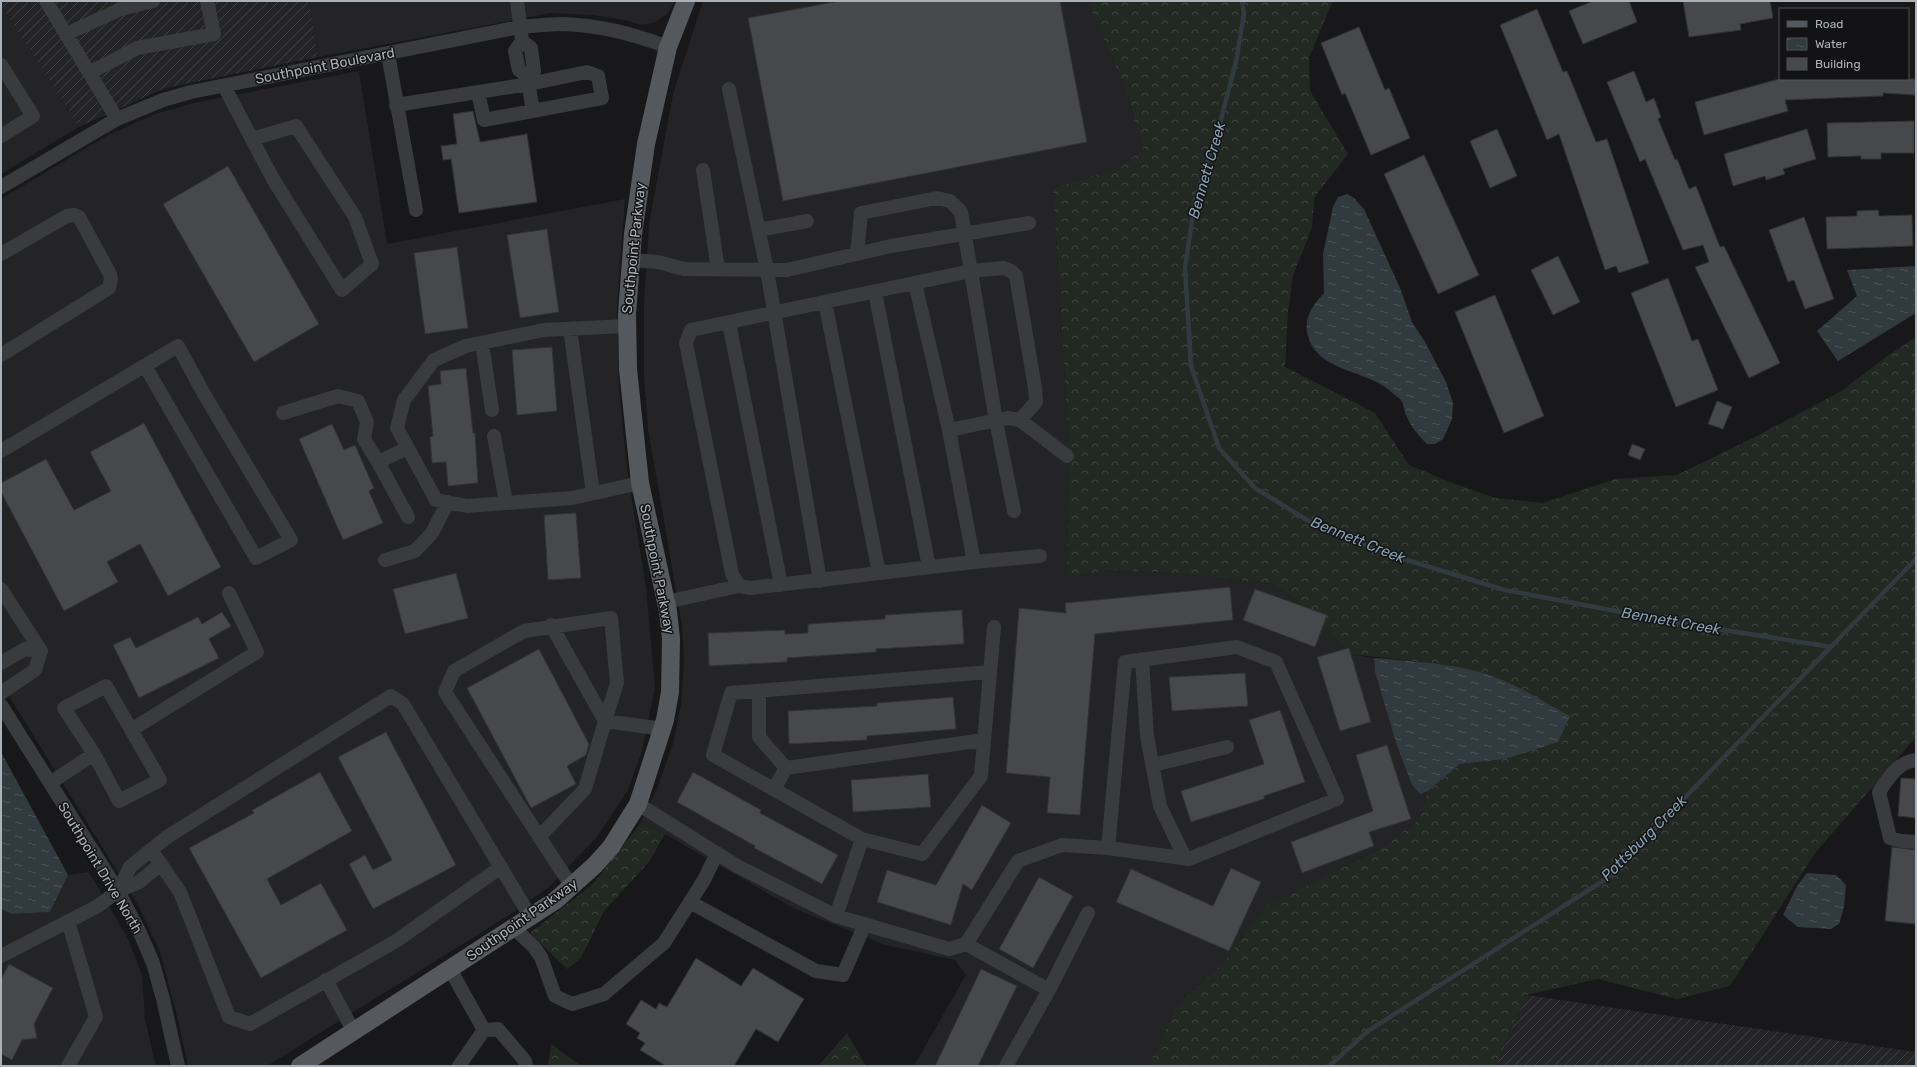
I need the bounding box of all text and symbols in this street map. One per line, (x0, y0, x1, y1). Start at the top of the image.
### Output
legend (1779, 8, 1909, 80)
text: Road (1815, 17, 1843, 31)
text: Water (1815, 37, 1847, 51)
street label: Southpoint Boulevard (254, 44, 396, 88)
text: Building (1815, 57, 1861, 71)
water label: Bennett Creek (1185, 119, 1230, 221)
street label: Southpoint Parkway (619, 181, 649, 314)
street label: Southpoint Parkway (636, 503, 678, 636)
water label: Bennett Creek (1308, 513, 1408, 567)
water label: Bennett Creek (1620, 603, 1722, 639)
water label: Pottsburg Creek (1597, 791, 1691, 885)
street label: Southpoint Drive North (54, 799, 146, 937)
street label: Southpoint Parkway (463, 875, 581, 965)

